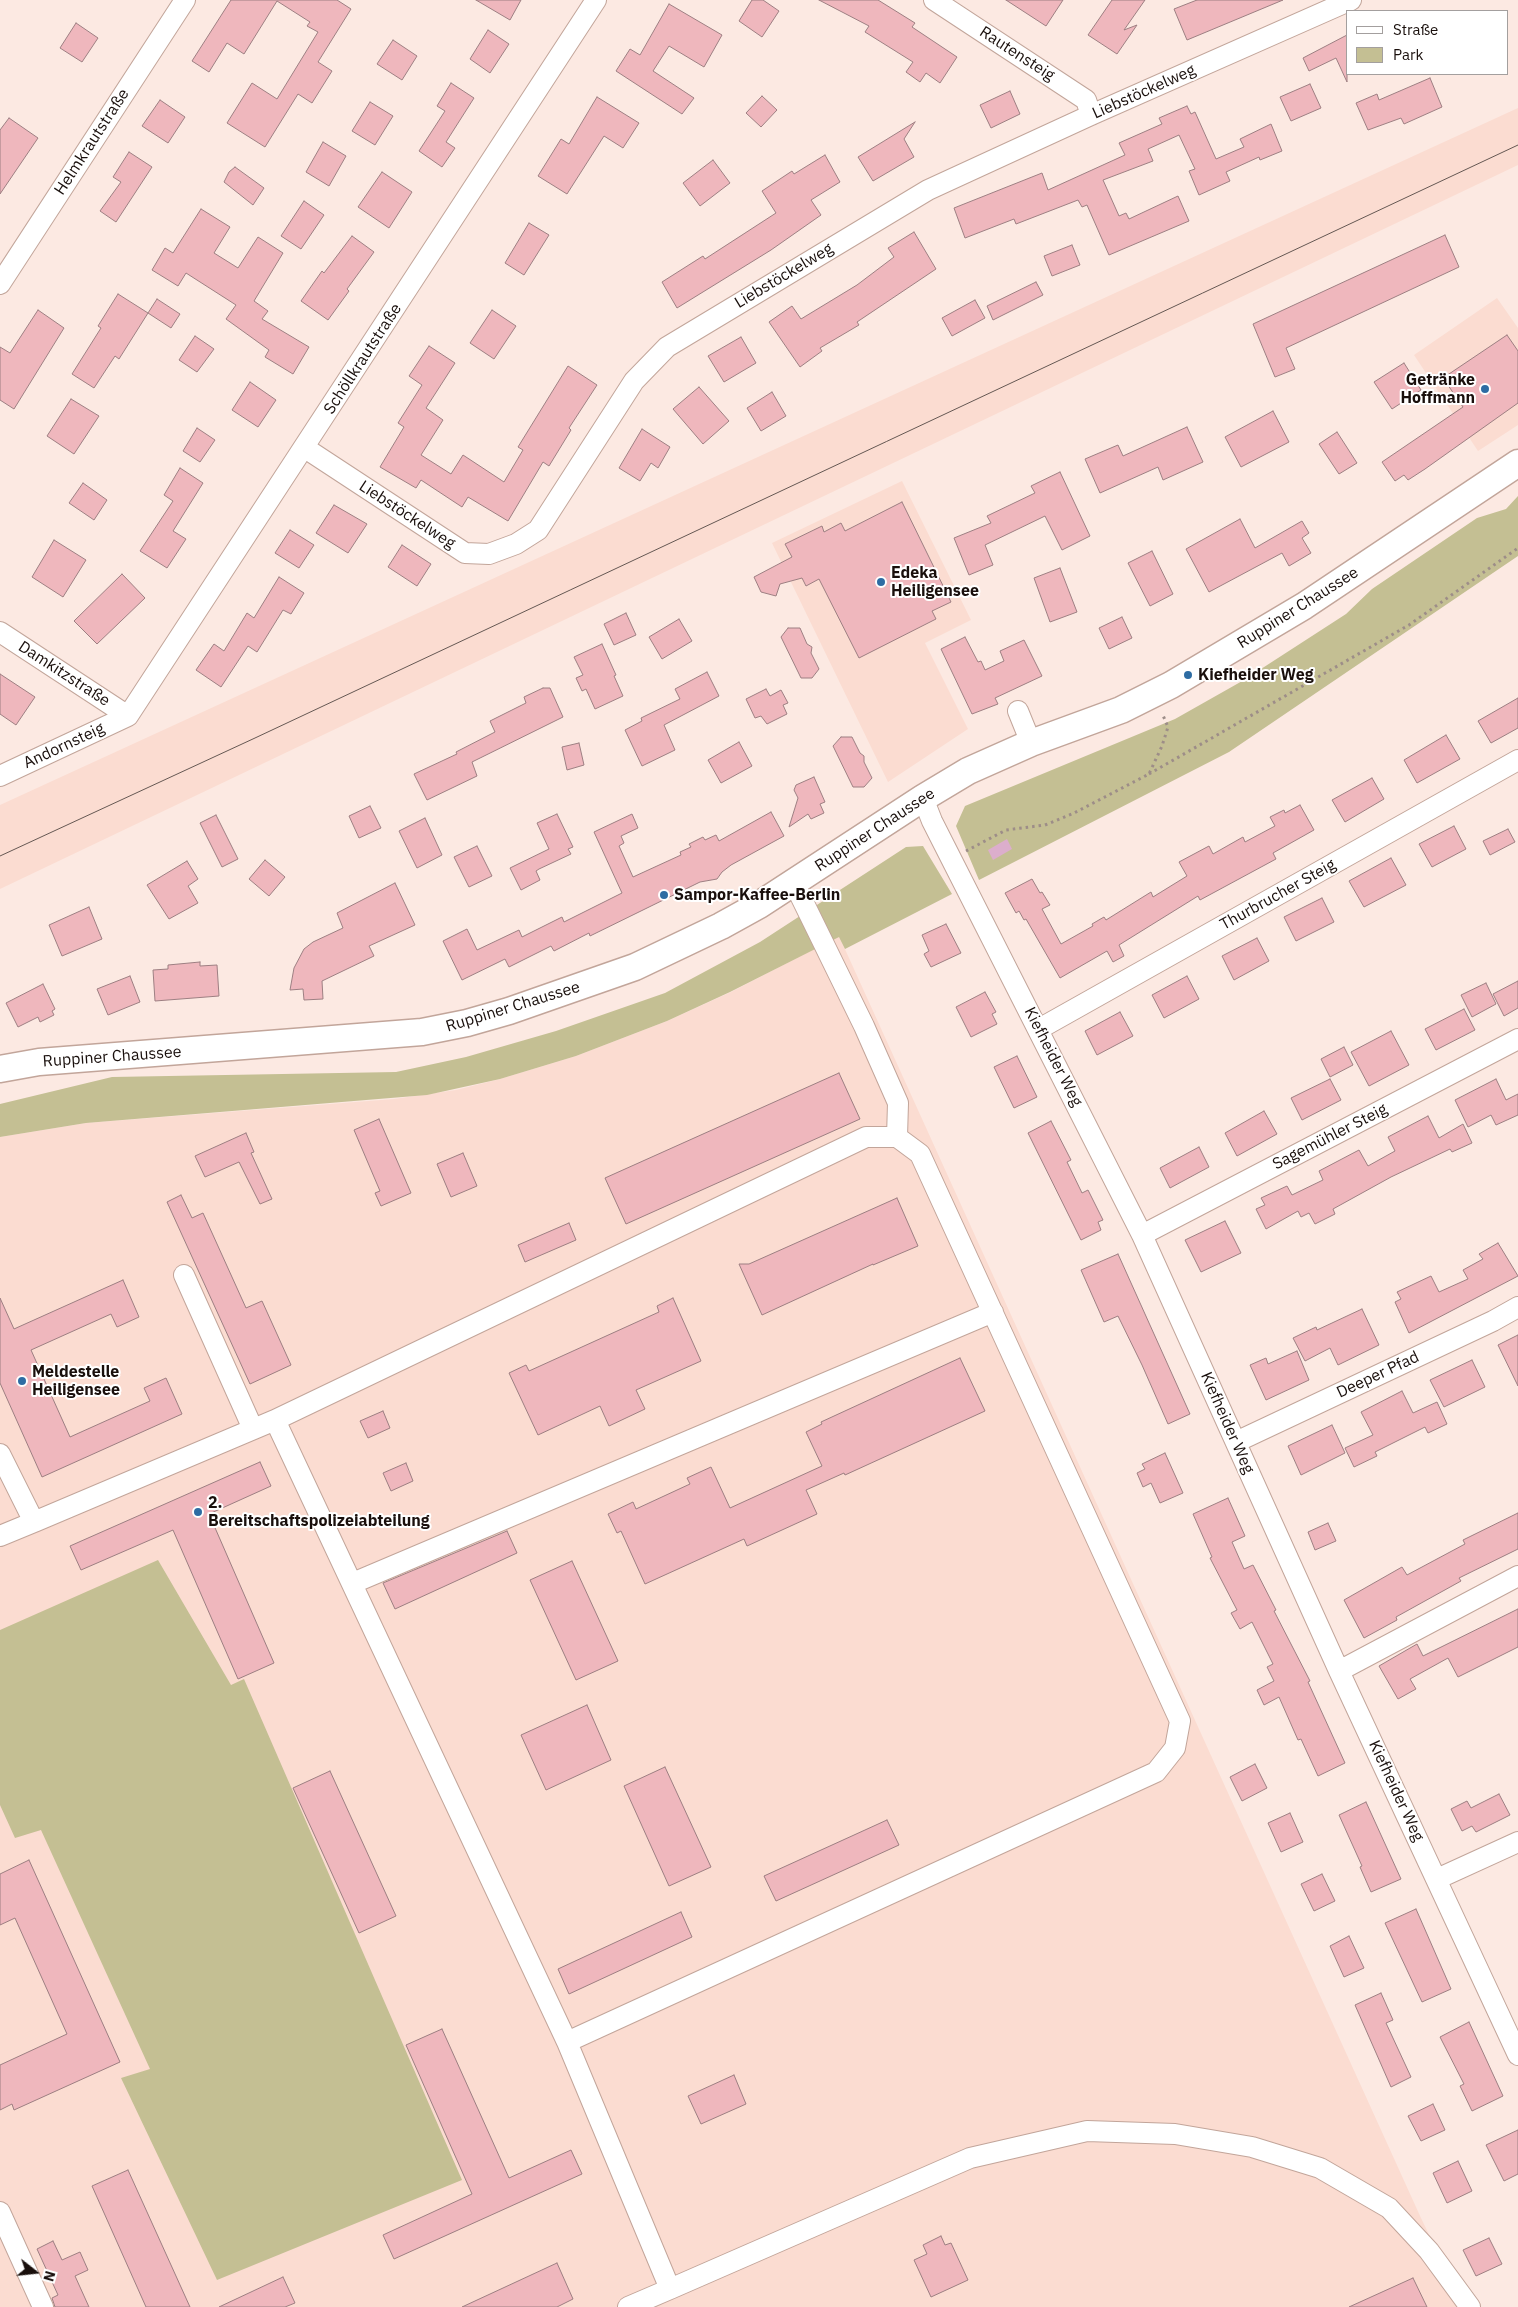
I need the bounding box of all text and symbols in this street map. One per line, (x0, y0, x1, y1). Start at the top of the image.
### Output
legend (1346, 10, 1508, 75)
text: Straße (1393, 20, 1438, 39)
street label: Rautensteig (976, 23, 1058, 85)
text: Park (1393, 45, 1423, 64)
street label: Liebstöckelweg (1089, 61, 1199, 123)
street label: Helmkrautstraße (51, 85, 133, 199)
street label: Liebstöckelweg (731, 239, 837, 313)
street label: Schöllkrautstraße (320, 300, 406, 418)
place label: Getränke Hoffmann (1400, 370, 1475, 408)
marker: Getränke Hoffmann (1479, 383, 1491, 395)
street label: Liebstöckelweg (355, 477, 459, 553)
place label: Edeka Heiligensee (891, 563, 979, 601)
street label: Ruppiner Chaussee (1234, 563, 1362, 653)
marker: Edeka Heiligensee (875, 576, 887, 588)
street label: Damkitzstraße (15, 637, 113, 711)
place label: Kiefheider Weg (1198, 665, 1314, 685)
marker: Kiefheider Weg (1182, 669, 1194, 681)
street label: Andornsteig (21, 719, 107, 773)
street label: Ruppiner Chaussee (811, 784, 939, 876)
street label: Thurbrucher Steig (1217, 855, 1339, 935)
place label: Sampor-Kaffee-Berlin (674, 885, 840, 905)
marker: Sampor-Kaffee-Berlin (658, 889, 670, 901)
street label: Ruppiner Chaussee (444, 977, 582, 1037)
street label: Kiefheider Weg (1020, 1004, 1086, 1110)
street label: Ruppiner Chaussee (42, 1043, 182, 1071)
street label: Sagemühler Steig (1270, 1100, 1390, 1174)
street label: Deeper Pfad (1334, 1348, 1422, 1402)
place label: Meldestelle Heiligensee (32, 1362, 120, 1400)
street label: Kiefheider Weg (1196, 1369, 1258, 1477)
marker: Meldestelle Heiligensee (16, 1375, 28, 1387)
place label: 2. Bereitschaftspolizeiabteilung (208, 1493, 430, 1531)
marker: 2. Bereitschaftspolizeiabteilung (192, 1506, 204, 1518)
street label: Kiefheider Weg (1364, 1738, 1428, 1844)
north arrow (10, 2247, 60, 2297)
text: N (39, 2269, 59, 2283)

